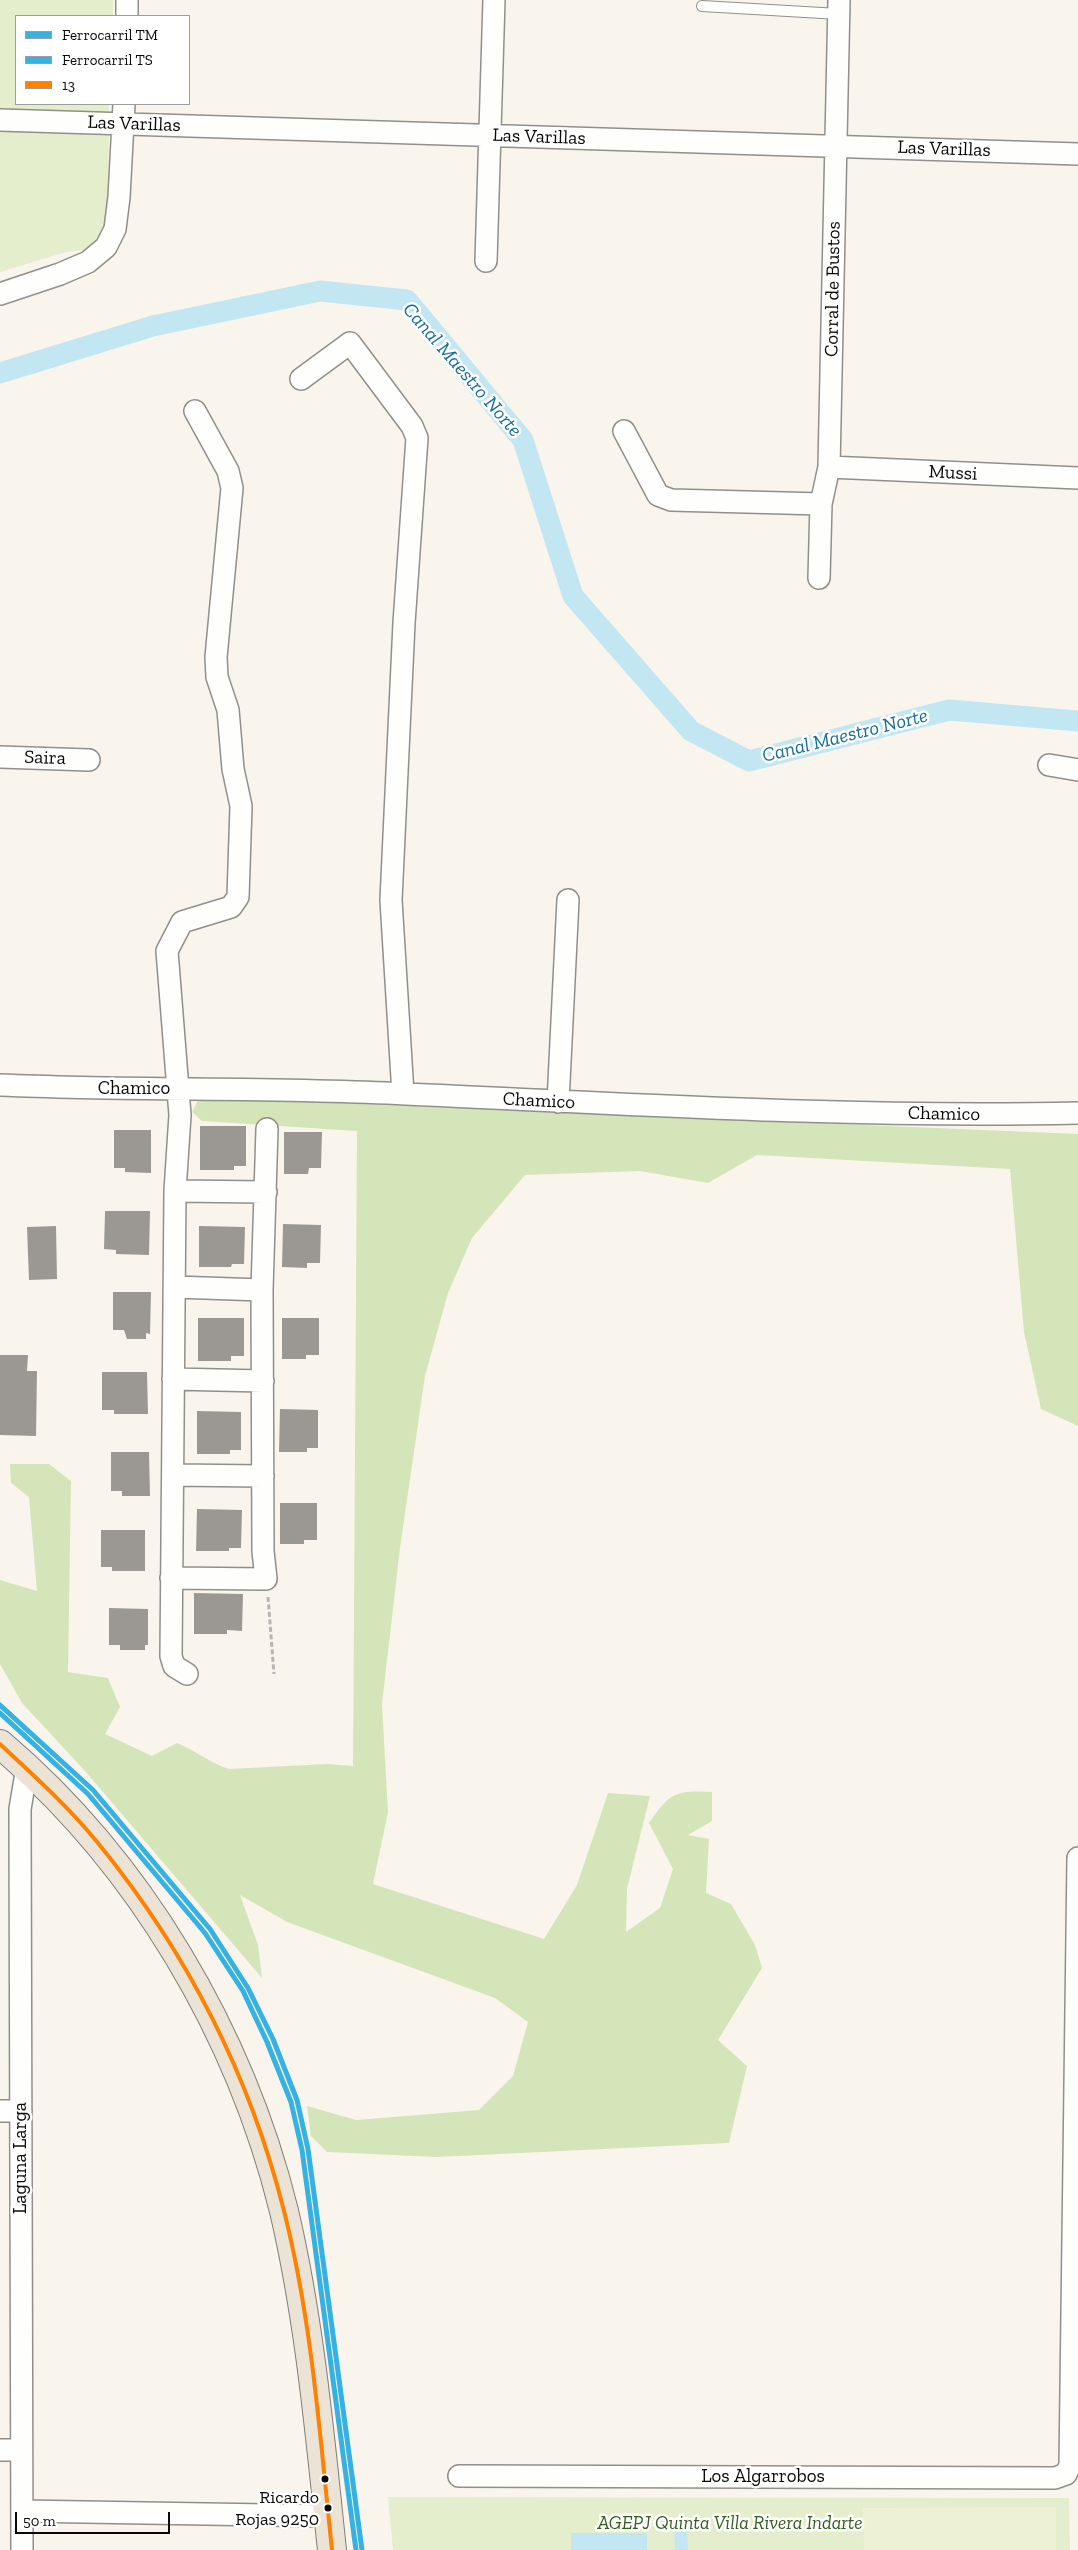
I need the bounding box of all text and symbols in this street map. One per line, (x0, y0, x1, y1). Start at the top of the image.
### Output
legend (15, 15, 190, 105)
text: Ferrocarril TM (62, 26, 158, 44)
text: Ferrocarril TS (62, 51, 153, 69)
text: 13 (62, 76, 75, 94)
street label: Las Varillas (87, 111, 181, 137)
street label: Las Varillas (492, 124, 586, 150)
street label: Las Varillas (897, 136, 991, 162)
street label: Corral de Bustos (820, 221, 846, 357)
water label: Canal Maestro Norte (397, 298, 527, 442)
street label: Mussi (928, 460, 978, 486)
water label: Canal Maestro Norte (760, 704, 930, 768)
street label: Saira (24, 746, 66, 770)
street label: Chamico (98, 1078, 170, 1100)
street label: Chamico (502, 1088, 576, 1114)
street label: Chamico (908, 1102, 980, 1126)
street label: Laguna Larga (10, 2102, 32, 2214)
street label: Los Algarrobos (701, 2466, 825, 2488)
unlabelled marker (320, 2474, 330, 2484)
place label: Ricardo Rojas 9250 (235, 2487, 319, 2530)
scale bar (18, 2502, 172, 2534)
marker: Ricardo Rojas 9250 (323, 2503, 333, 2513)
text: 50 m (23, 2512, 56, 2530)
park label: AGEPJ Quinta Villa Rivera Indarte (597, 2513, 863, 2535)

